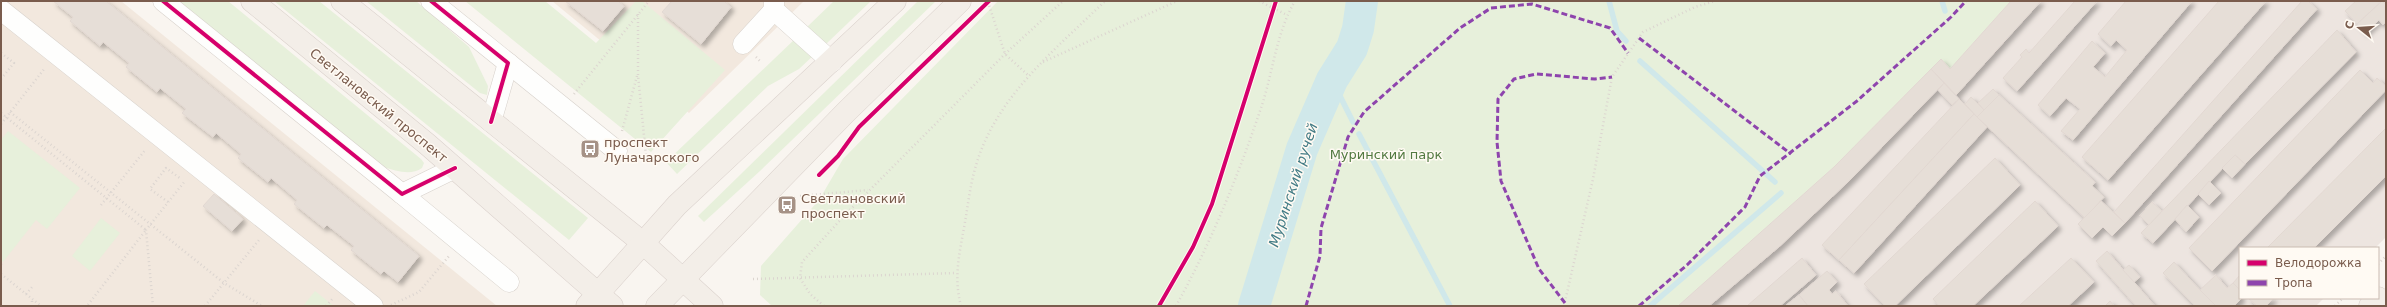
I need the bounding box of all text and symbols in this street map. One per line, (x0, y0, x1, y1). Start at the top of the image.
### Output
north arrow (2339, 8, 2379, 48)
text: С (2343, 19, 2357, 31)
street label: Светлановский проспект (307, 45, 451, 166)
water label: Муринский ручей (1265, 121, 1321, 249)
place label: проспект Луначарского (604, 135, 700, 165)
bus stop icon: проспект Луначарского (579, 138, 601, 160)
park label: Муринский парк (1330, 147, 1442, 162)
place label: Светлановский проспект (801, 191, 906, 221)
bus stop icon: Светлановский проспект (776, 194, 798, 216)
legend (2239, 247, 2379, 299)
text: Велодорожка (2275, 256, 2362, 270)
text: Тропа (2274, 276, 2313, 290)

